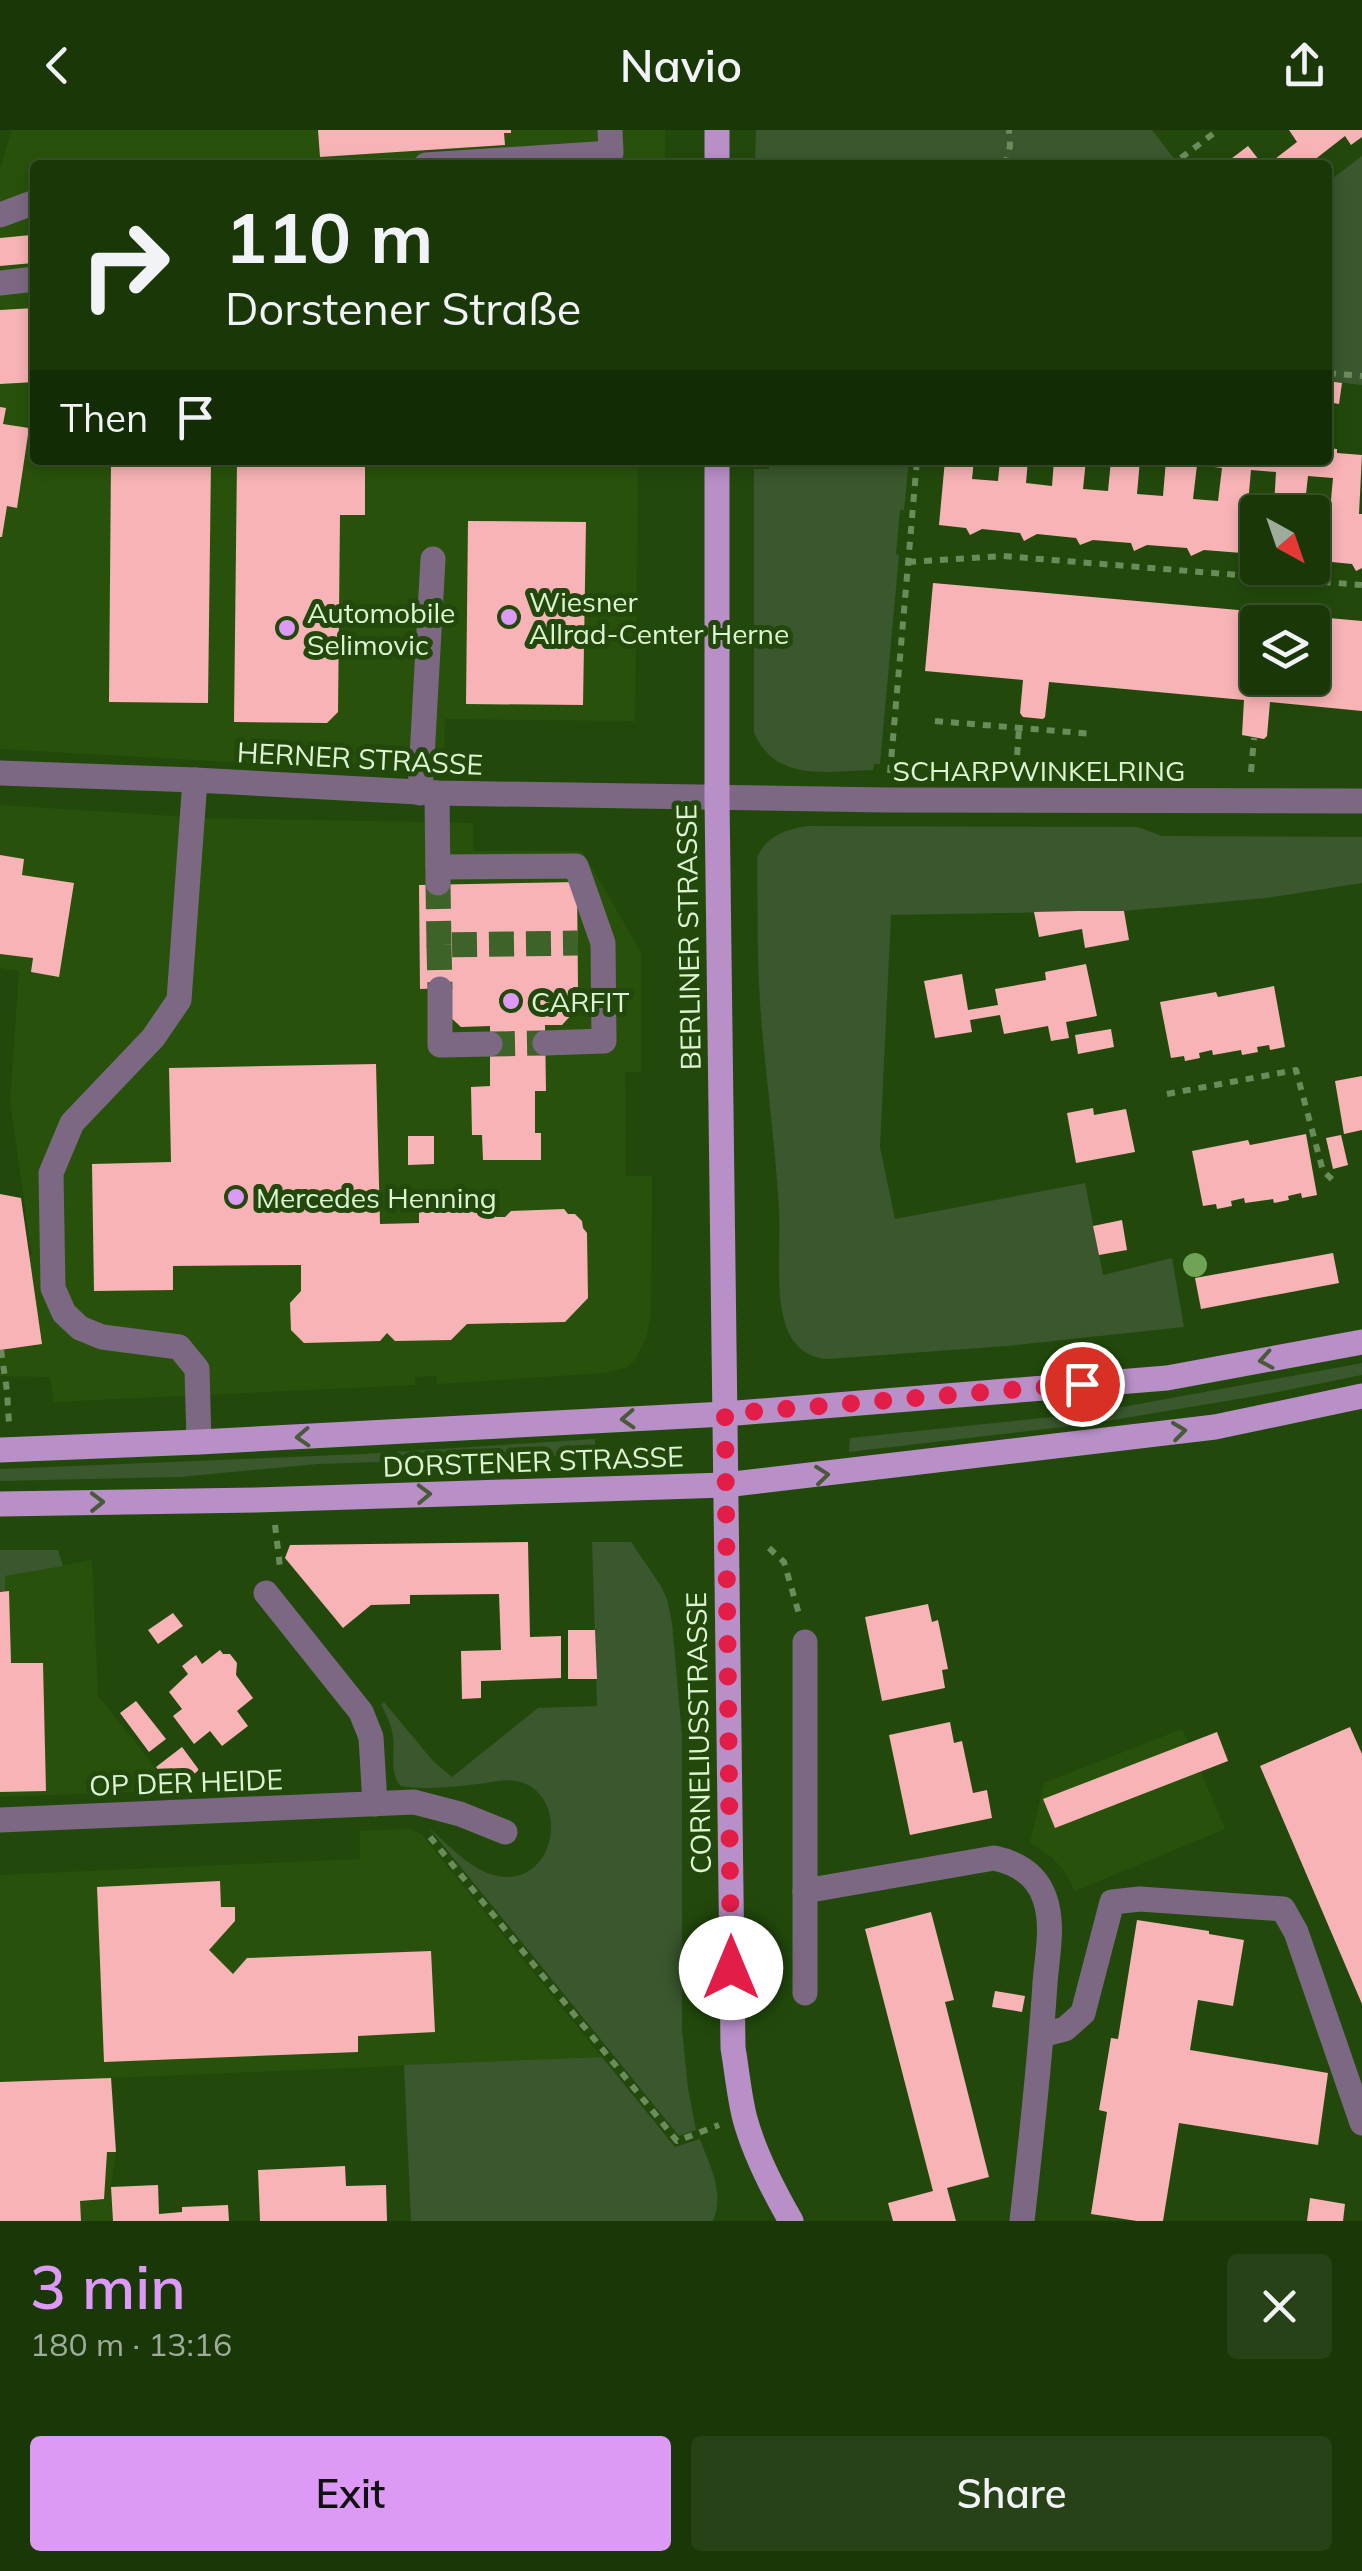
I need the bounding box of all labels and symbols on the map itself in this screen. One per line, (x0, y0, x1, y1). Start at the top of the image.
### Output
north arrow (1240, 495, 1330, 585)
place label: Wiesner Allrad-Center Herne (529, 584, 789, 651)
place label: Automobile Selimovic (307, 595, 455, 662)
marker: Wiesner Allrad-Center Herne (498, 606, 520, 628)
marker: Automobile Selimovic (276, 617, 298, 639)
street label: HERNER STRASSE (236, 734, 484, 782)
street label: SCHARPWINKELRING (892, 753, 1186, 788)
street label: BERLINER STRASSE (668, 804, 708, 1070)
place label: CARFIT (531, 984, 630, 1019)
marker: CARFIT (500, 990, 522, 1012)
place label: Mercedes Henning (256, 1180, 497, 1215)
marker: Mercedes Henning (225, 1186, 247, 1208)
pin (1040, 1342, 1125, 1427)
one-way arrow (1258, 1349, 1274, 1370)
one-way arrow (619, 1408, 635, 1429)
one-way arrow (1172, 1421, 1188, 1442)
one-way arrow (295, 1426, 311, 1447)
street label: DORSTENER STRASSE (382, 1438, 684, 1484)
one-way arrow (814, 1465, 830, 1486)
one-way arrow (416, 1484, 432, 1505)
one-way arrow (90, 1492, 106, 1513)
street label: CORNELIUSSTRASSE (678, 1592, 718, 1874)
street label: OP DER HEIDE (89, 1761, 283, 1803)
position arrow (679, 1916, 783, 2020)

